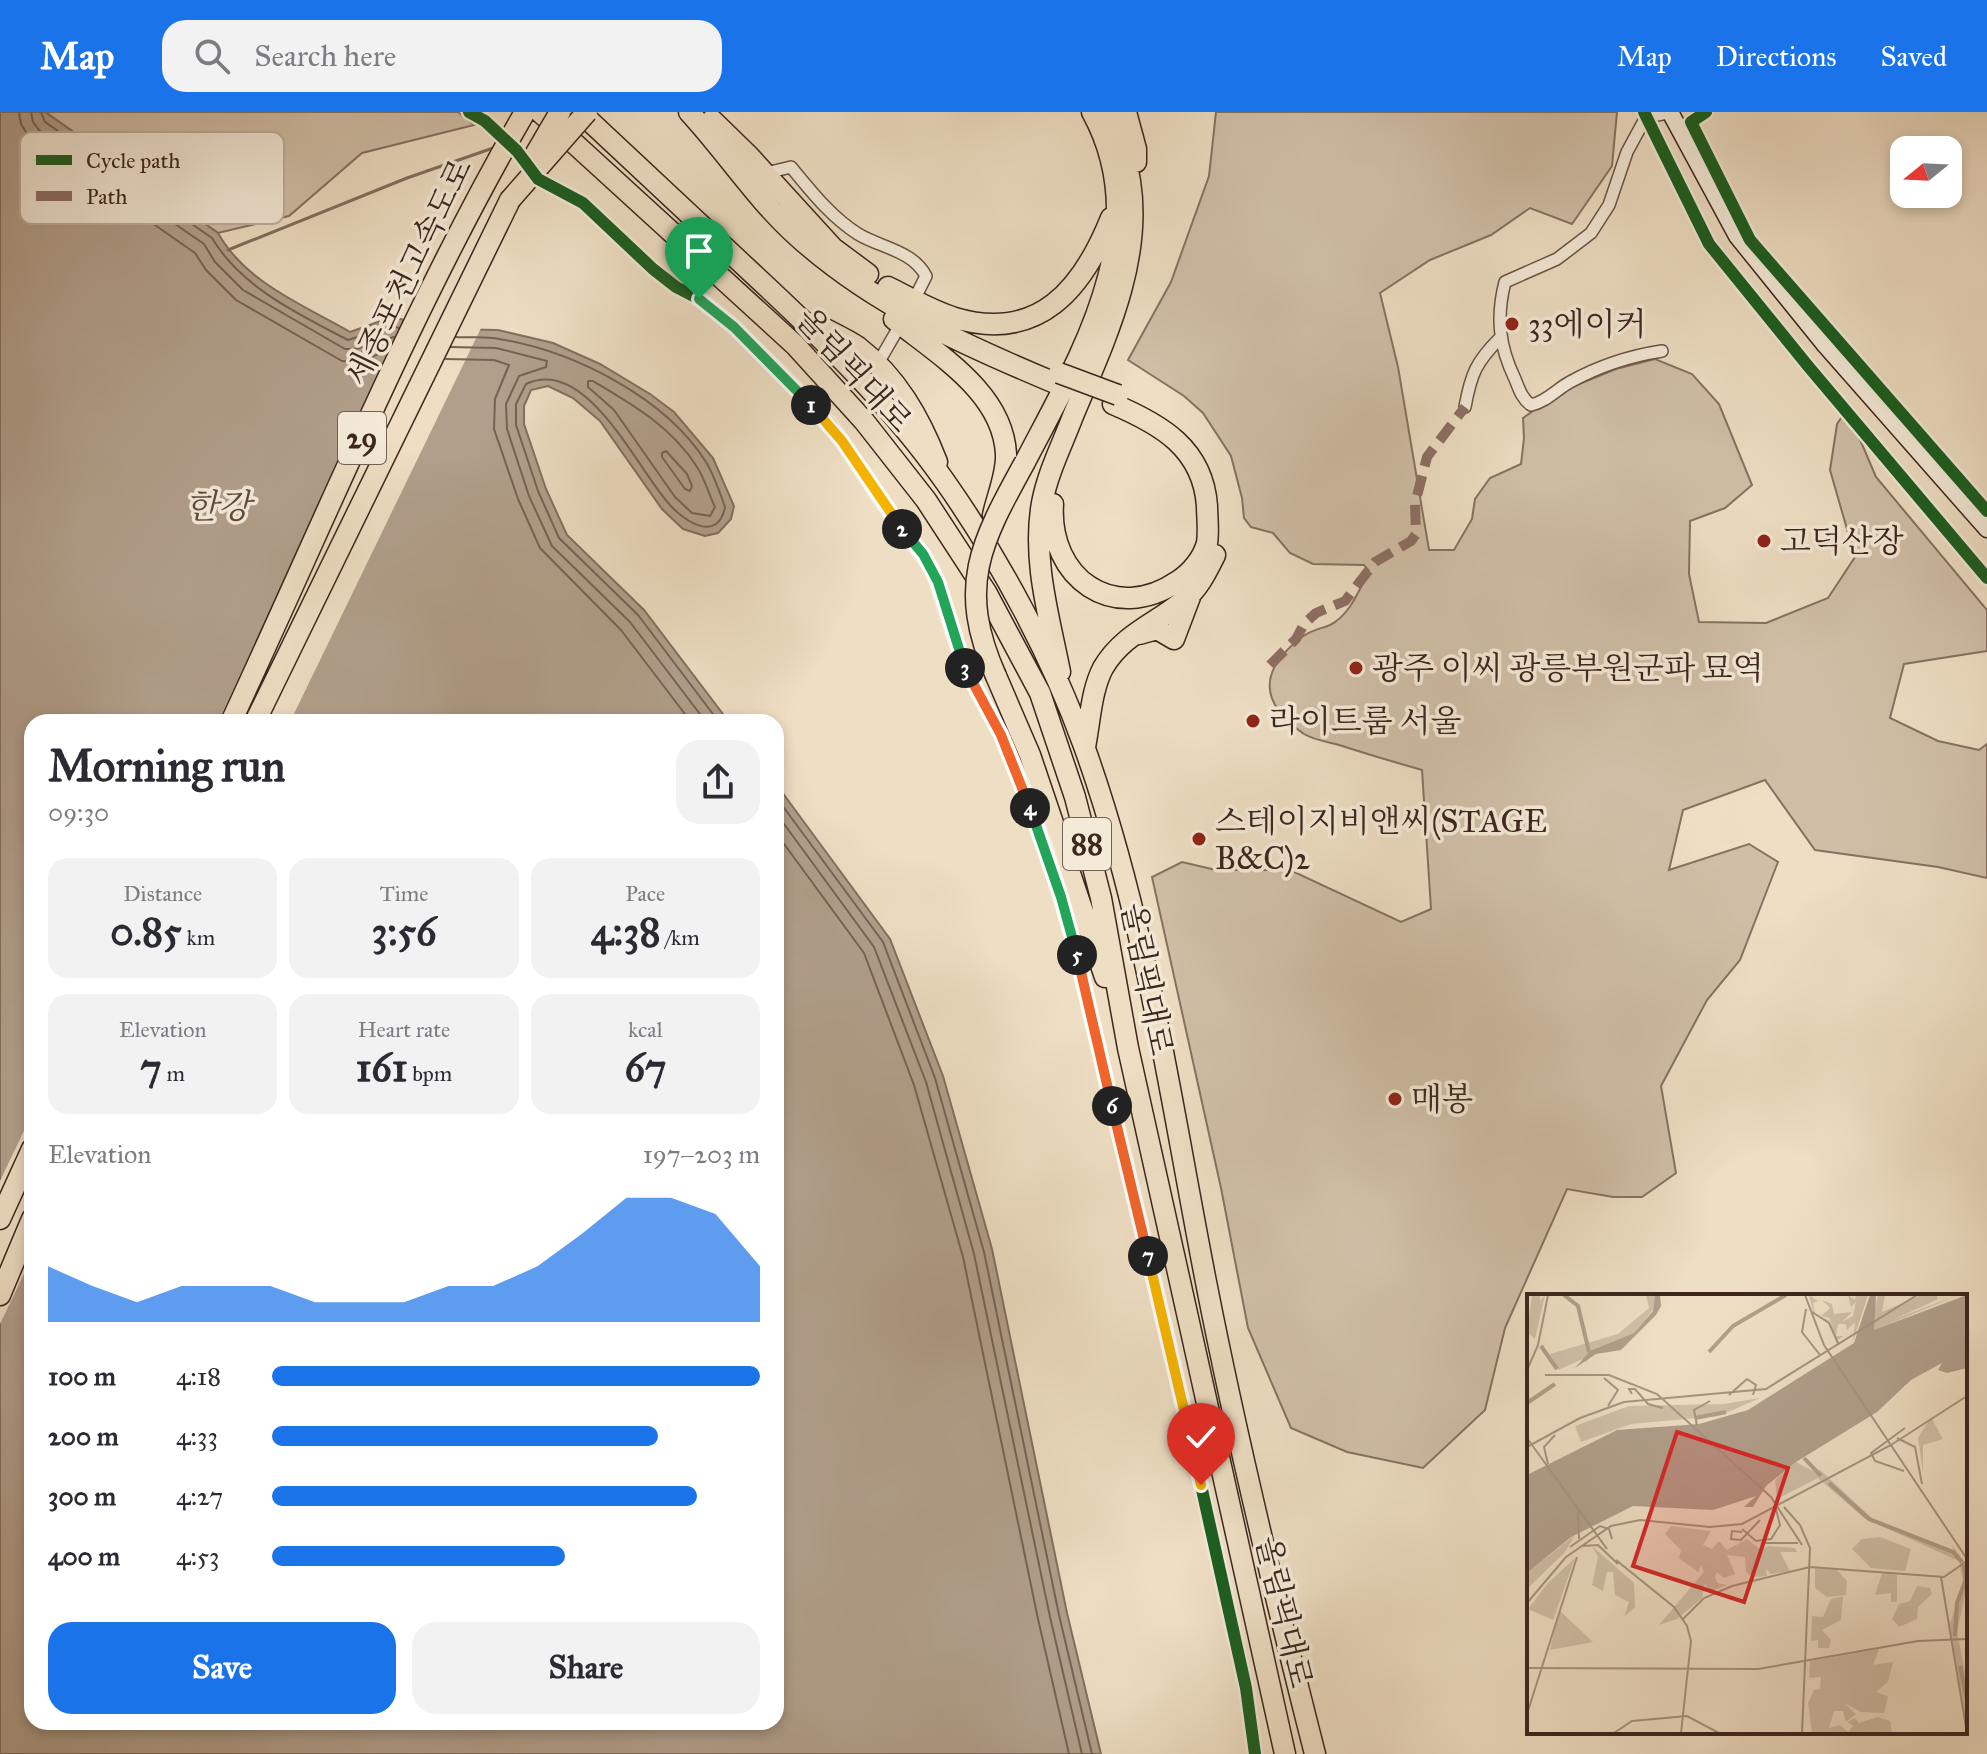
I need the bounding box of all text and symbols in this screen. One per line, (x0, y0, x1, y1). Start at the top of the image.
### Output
search box (162, 20, 722, 92)
text: Map (40, 33, 114, 79)
icon: search (190, 34, 234, 78)
text: Search here (254, 38, 396, 74)
text: Map (1617, 39, 1672, 74)
text: Directions (1716, 39, 1837, 74)
text: Saved (1881, 39, 1947, 74)
legend (20, 132, 284, 224)
north arrow (1890, 136, 1962, 208)
map controls (1890, 136, 1962, 208)
text: Cycle path (86, 147, 181, 174)
street label: 세종포천고속도로 (337, 152, 481, 392)
text: Path (86, 183, 128, 210)
pin (665, 217, 733, 299)
icon: arrive (677, 229, 721, 273)
street label: 올림픽대로 (788, 300, 920, 441)
place label: 33에이커 (1528, 305, 1646, 344)
marker: 33에이커 (1503, 315, 1521, 333)
pin: 1 (791, 385, 831, 425)
text: 1 (807, 391, 815, 418)
road number: 29 (338, 412, 386, 464)
water label: 한강 (185, 486, 256, 527)
pin: 2 (882, 509, 922, 549)
text: 2 (897, 515, 907, 542)
place label: 고덕산장 (1780, 522, 1904, 561)
marker: 고덕산장 (1755, 532, 1773, 550)
pin: 3 (945, 648, 985, 688)
place label: 광주 이씨 광릉부원군파 묘역 (1372, 649, 1764, 688)
text: 3 (961, 654, 969, 681)
marker: 광주 이씨 광릉부원군파 묘역 (1347, 659, 1365, 677)
place label: 라이트룸 서울 (1269, 702, 1461, 741)
marker: 라이트룸 서울 (1244, 712, 1262, 730)
text: Morning run (48, 739, 285, 793)
button: share (676, 740, 760, 824)
pin: 4 (1010, 788, 1050, 828)
text: 4 (1024, 794, 1036, 821)
text: 09:30 (48, 796, 109, 828)
place label: 스테이지비앤씨(STAGE B&C)2 (1215, 802, 1547, 878)
road number: 88 (1063, 818, 1111, 870)
marker: 스테이지비앤씨(STAGE B&C)2 (1190, 830, 1208, 848)
text: Distance (123, 880, 202, 907)
text: Time (380, 880, 428, 907)
text: Pace (625, 880, 665, 907)
street label: 올림픽대로 (1113, 899, 1181, 1059)
text: 0.85 (110, 907, 182, 956)
text: 3:56 (371, 907, 437, 956)
text: 4:38 (591, 907, 660, 956)
text: km (182, 924, 215, 951)
text: /km (660, 924, 700, 951)
pin: 5 (1057, 935, 1097, 975)
text: 5 (1072, 941, 1082, 968)
text: Elevation (119, 1016, 206, 1043)
text: Heart rate (358, 1016, 450, 1043)
text: kcal (628, 1016, 663, 1043)
text: 7 (140, 1043, 162, 1092)
text: 161 (356, 1043, 407, 1092)
text: 67 (624, 1043, 666, 1092)
text: m (162, 1060, 185, 1087)
text: bpm (407, 1060, 452, 1087)
place label: 매봉 (1411, 1080, 1473, 1119)
pin: 6 (1092, 1086, 1132, 1126)
marker: 매봉 (1386, 1090, 1404, 1108)
text: 6 (1106, 1092, 1118, 1119)
text: Elevation (48, 1138, 151, 1170)
text: 197–203 m (643, 1138, 760, 1170)
pin: 7 (1128, 1236, 1168, 1276)
text: 7 (1142, 1242, 1154, 1269)
inset map (1527, 1294, 1967, 1734)
text: 100 m (48, 1360, 116, 1392)
text: 4:18 (176, 1360, 221, 1392)
pin (1167, 1403, 1235, 1485)
icon: check (1179, 1415, 1223, 1459)
text: 200 m (48, 1420, 119, 1452)
text: 4:33 (176, 1420, 218, 1452)
text: 300 m (48, 1480, 116, 1512)
text: 4:27 (176, 1480, 223, 1512)
street label: 올림픽대로 (1248, 1532, 1320, 1692)
text: 400 m (48, 1540, 120, 1572)
text: 4:53 (176, 1540, 220, 1572)
button: Save (48, 1622, 396, 1714)
button: Share (412, 1622, 760, 1714)

